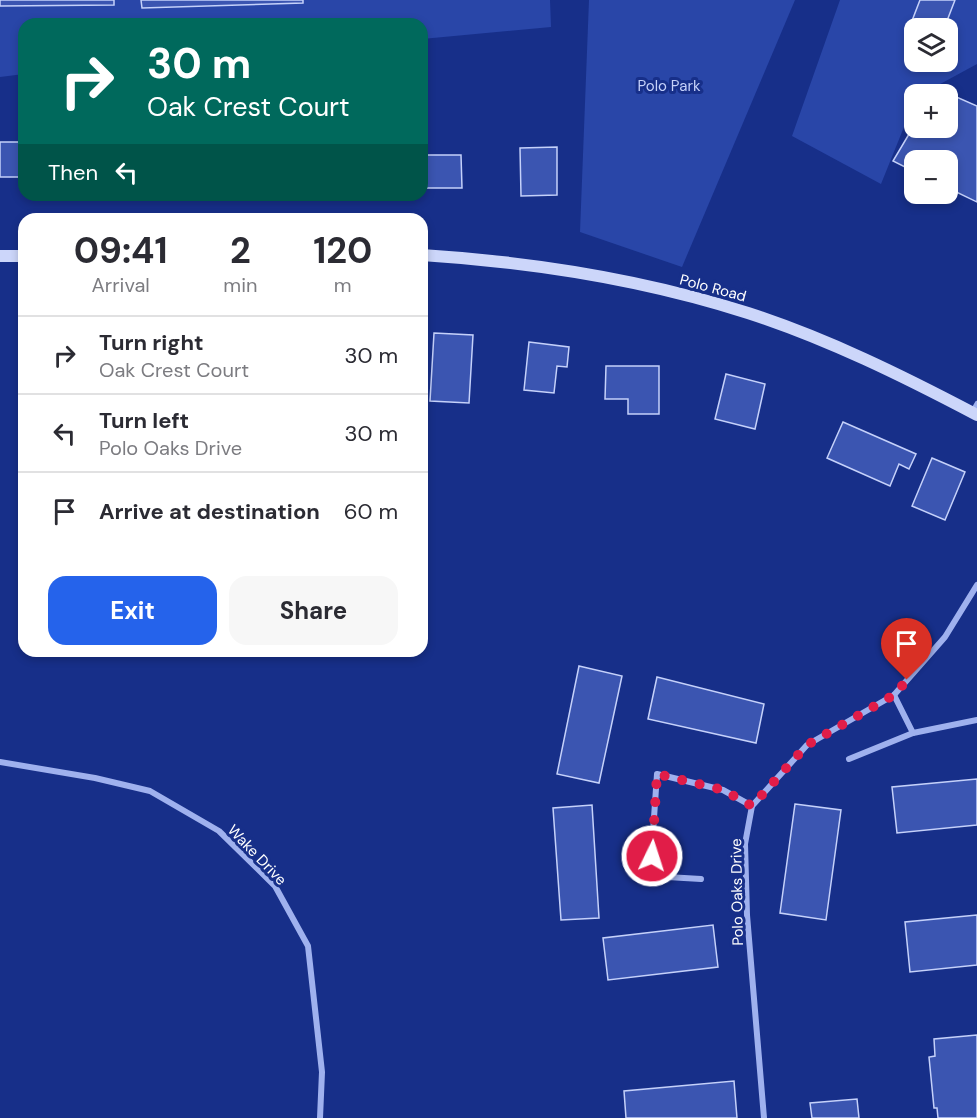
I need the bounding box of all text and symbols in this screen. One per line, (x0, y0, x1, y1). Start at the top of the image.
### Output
map controls (904, 18, 958, 204)
button: layers (904, 18, 958, 72)
text: 30 m (147, 36, 251, 91)
icon: right (48, 42, 126, 120)
park label: Polo Park (637, 76, 701, 96)
button: + (904, 84, 958, 138)
text: Oak Crest Court (147, 89, 350, 124)
button: − (904, 150, 958, 204)
icon: left (110, 156, 143, 189)
text: Then (48, 158, 98, 187)
text: 09:41 (74, 227, 168, 274)
text: 2 (230, 227, 251, 274)
text: 120 (313, 227, 372, 274)
street label: Polo Road (677, 270, 749, 306)
text: Arrival (92, 272, 150, 298)
text: min (223, 272, 257, 298)
text: m (334, 272, 352, 298)
text: Turn right (99, 328, 204, 357)
icon: right (48, 339, 81, 372)
text: 30 m (344, 341, 398, 370)
text: Oak Crest Court (99, 357, 249, 383)
text: Turn left (99, 406, 189, 435)
icon: left (48, 417, 81, 450)
text: 30 m (344, 419, 398, 448)
text: Polo Oaks Drive (99, 435, 242, 461)
icon: arrive (48, 495, 81, 528)
text: Arrive at destination (99, 497, 320, 526)
text: 60 m (344, 497, 398, 526)
button: Exit (48, 576, 217, 645)
button: Share (229, 576, 398, 645)
pin (881, 618, 932, 680)
icon: arrive (890, 627, 923, 660)
street label: Wake Drive (223, 820, 291, 890)
position arrow (620, 824, 684, 888)
street label: Polo Oaks Drive (726, 838, 748, 946)

